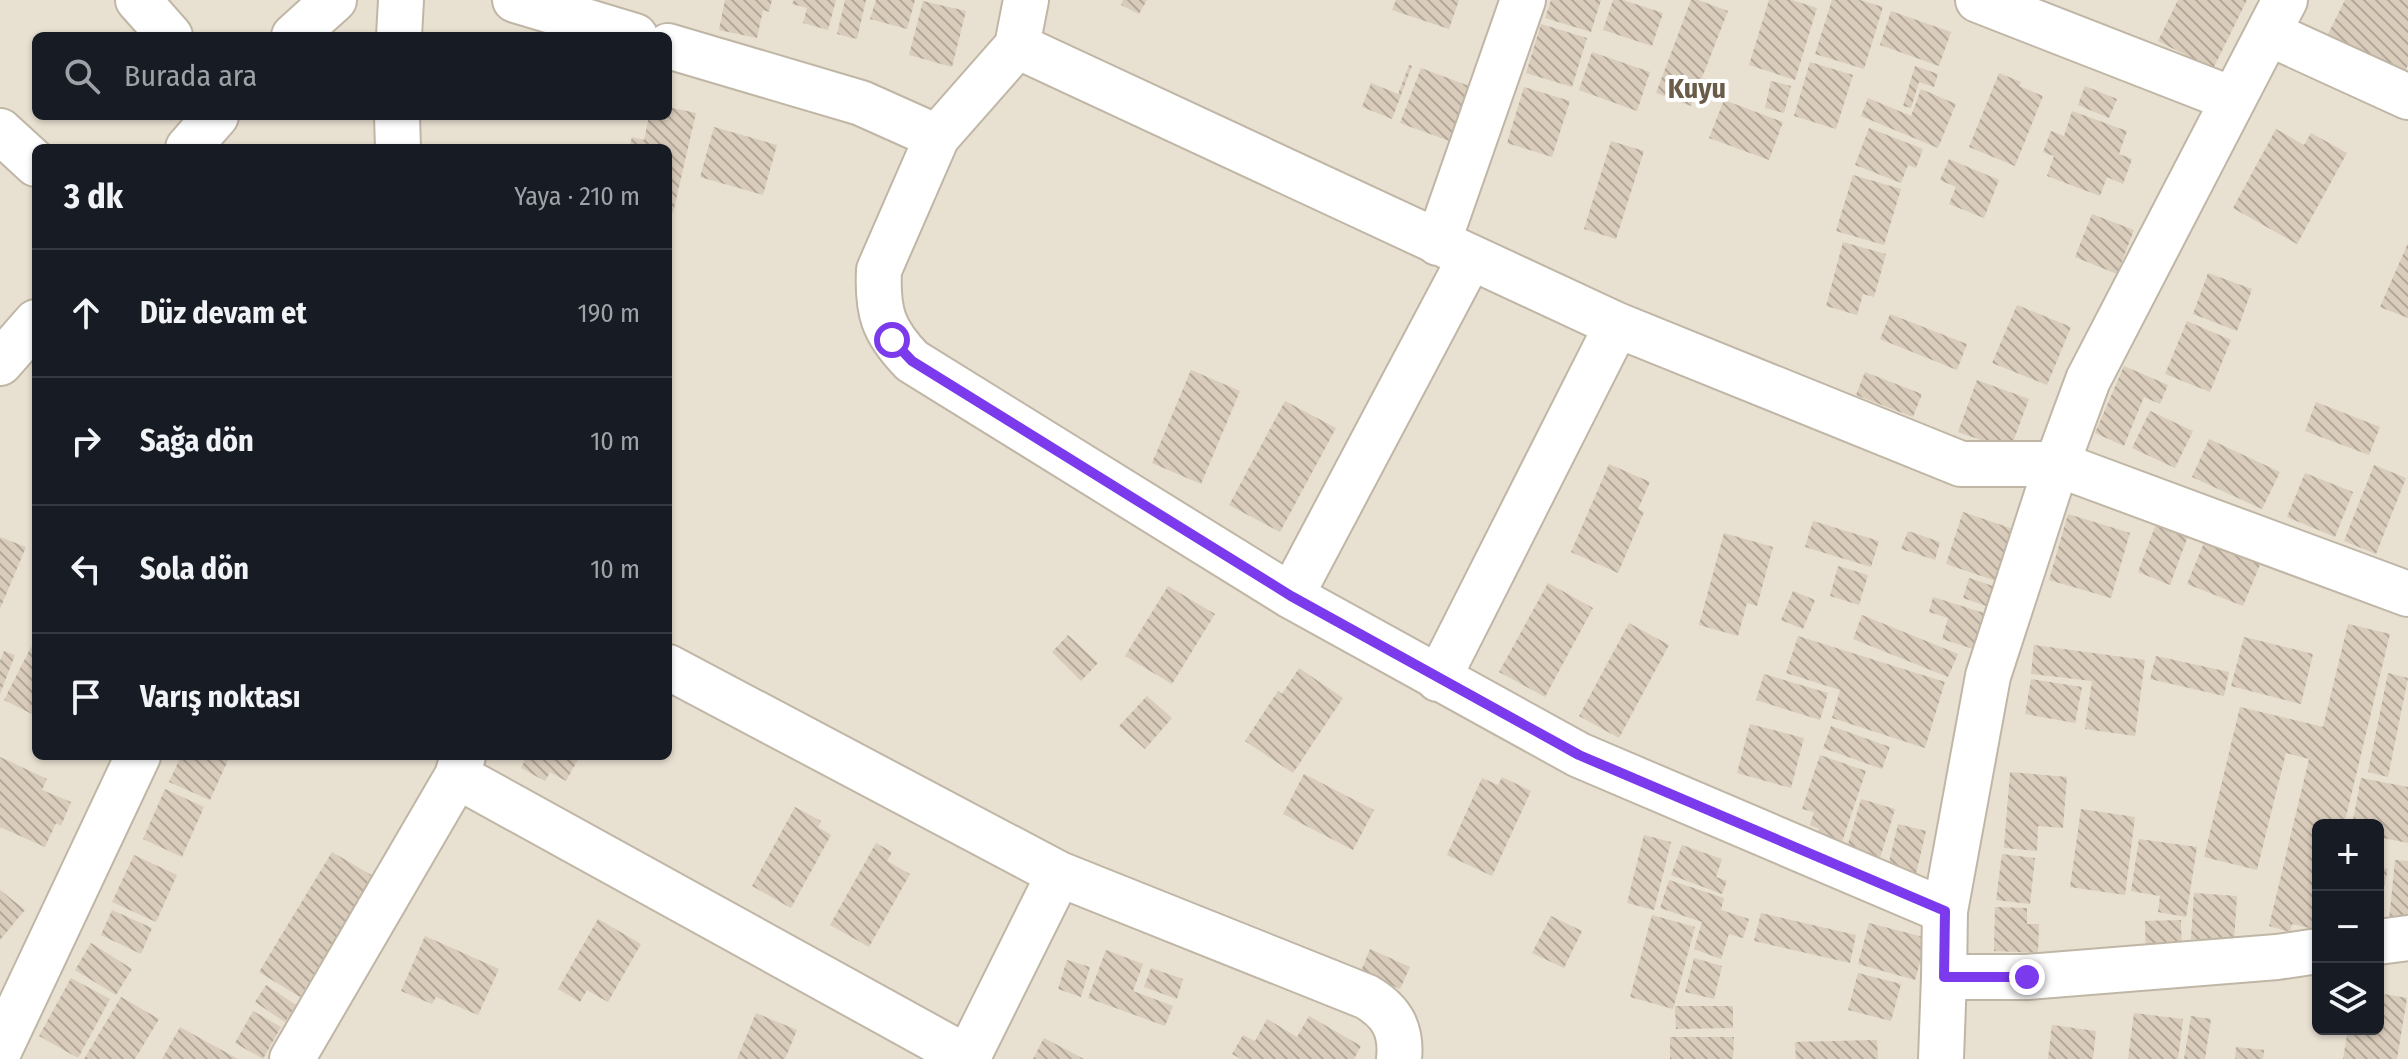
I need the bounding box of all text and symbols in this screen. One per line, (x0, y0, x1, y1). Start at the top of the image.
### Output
search box (32, 32, 672, 120)
icon: search (60, 54, 104, 98)
text: Burada ara (124, 58, 257, 94)
district label: Kuyu (1668, 72, 1726, 105)
text: 3 dk (64, 176, 123, 217)
text: Yaya · 210 m (514, 181, 640, 212)
icon: ahead (64, 291, 108, 335)
text: Düz devam et (140, 295, 307, 331)
text: 190 m (578, 298, 640, 329)
route start (874, 322, 910, 358)
icon: right (64, 419, 108, 463)
text: Sağa dön (140, 423, 254, 459)
text: 10 m (590, 426, 640, 457)
icon: left (64, 547, 108, 591)
text: Sola dön (140, 551, 249, 587)
text: 10 m (590, 554, 640, 585)
icon: arrive (64, 675, 108, 719)
text: Varış noktası (140, 679, 301, 715)
map controls (2312, 819, 2384, 1035)
button: + (2312, 819, 2384, 891)
button: − (2312, 891, 2384, 963)
route end (2009, 959, 2045, 995)
button: layers (2312, 963, 2384, 1035)

